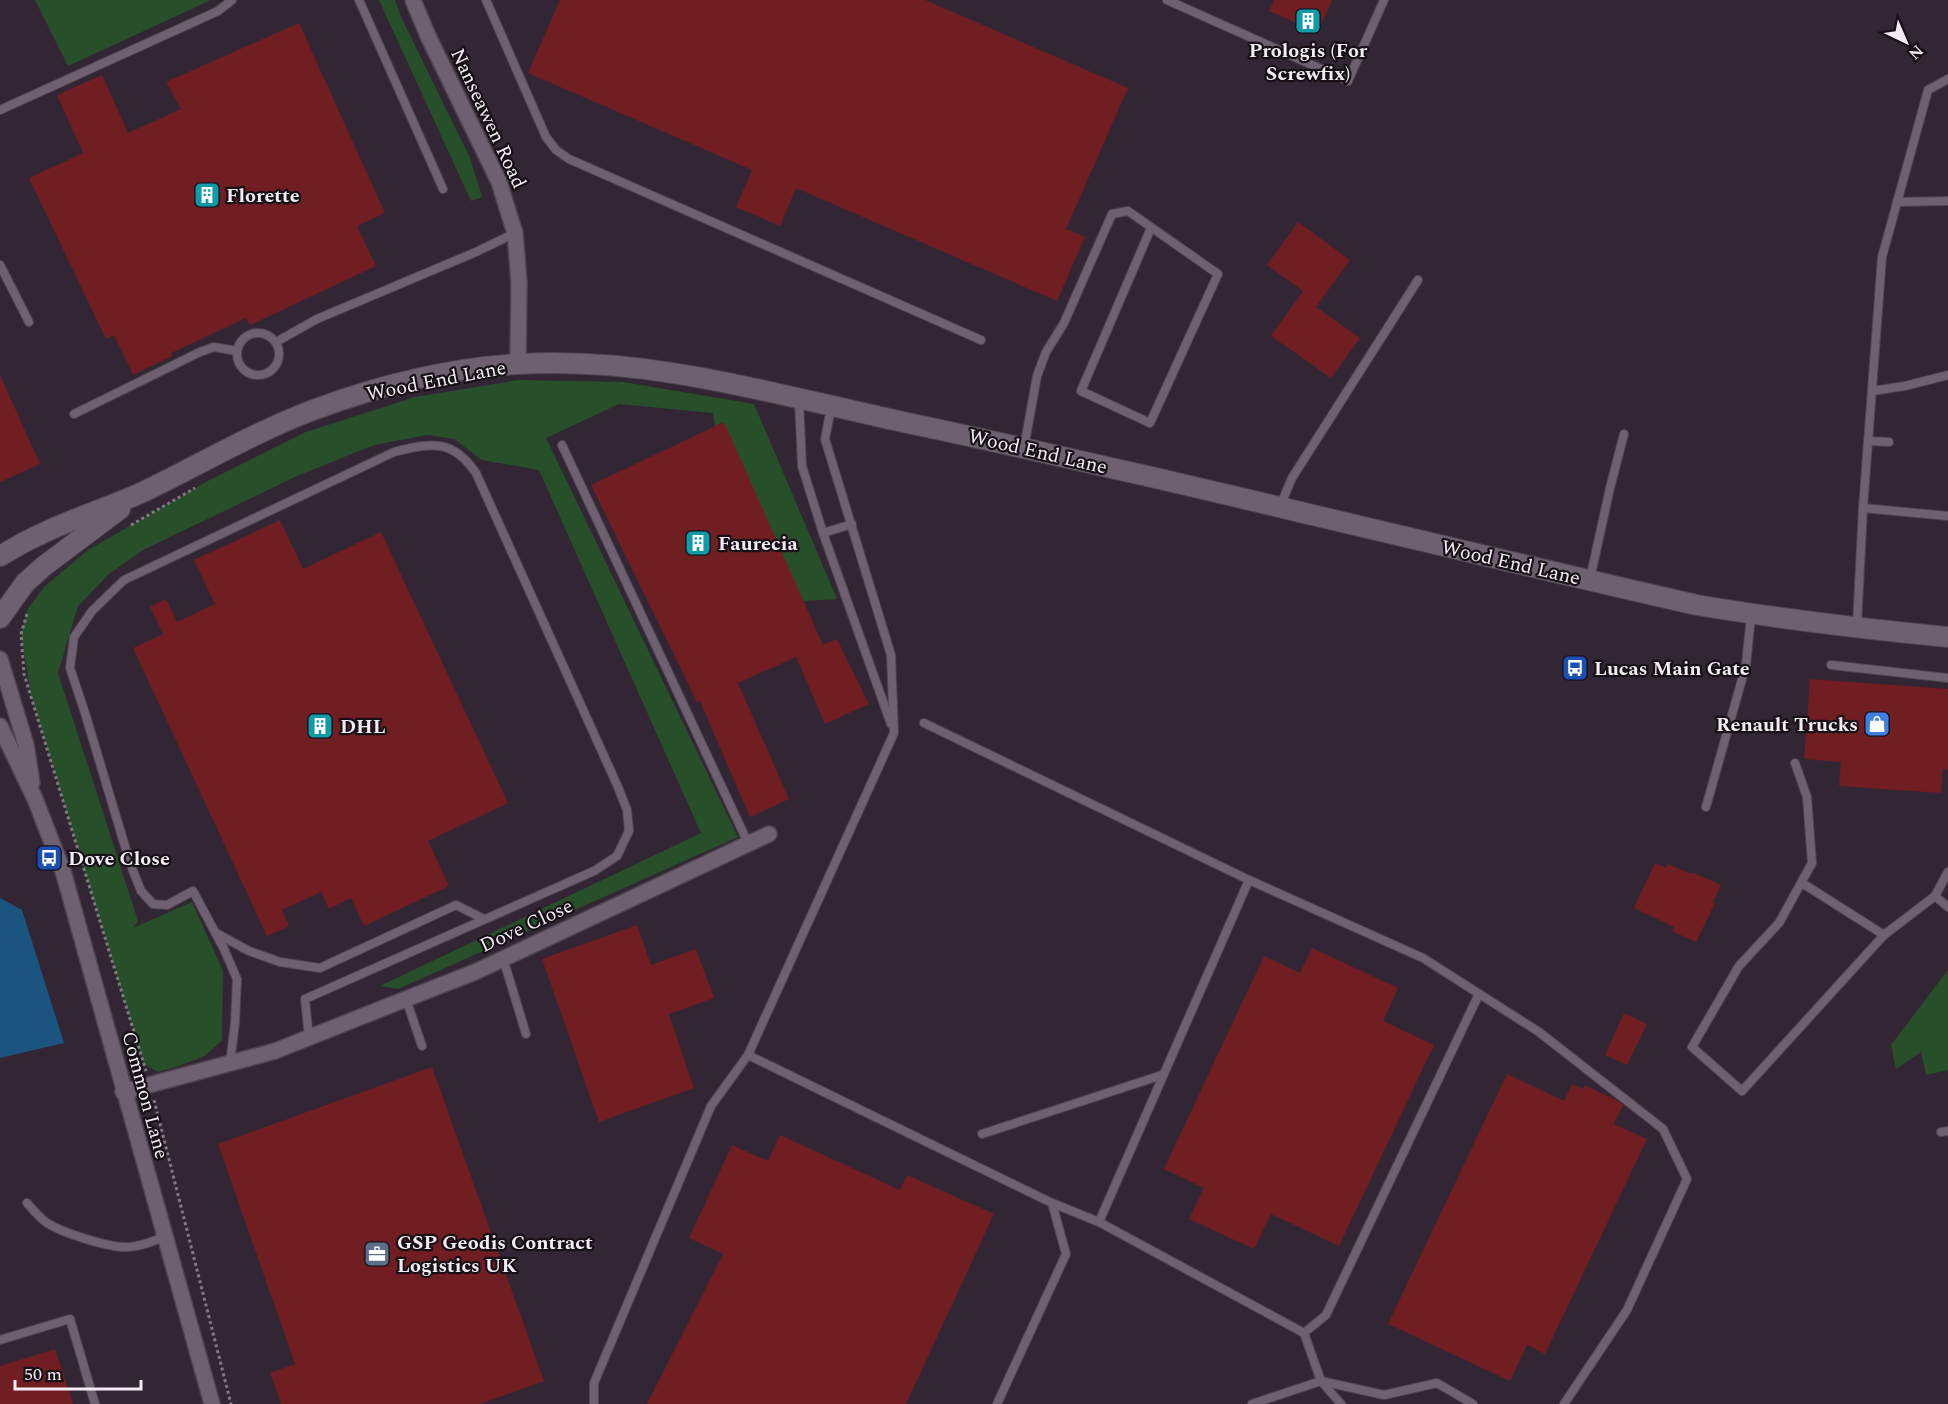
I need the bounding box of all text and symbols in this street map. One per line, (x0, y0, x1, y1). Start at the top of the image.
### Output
building icon: Prologis (For Screwfix) (1293, 6, 1323, 36)
north arrow (1876, 12, 1936, 72)
place label: Prologis (For Screwfix) (1249, 36, 1368, 89)
text: N (1903, 39, 1929, 65)
street label: Nanseawen Road (442, 43, 534, 194)
building icon: Florette (192, 180, 222, 210)
place label: Florette (226, 181, 300, 211)
street label: Wood End Lane (364, 353, 509, 409)
street label: Wood End Lane (965, 421, 1110, 483)
building icon: Faurecia (683, 528, 713, 558)
place label: Faurecia (718, 529, 798, 559)
street label: Wood End Lane (1438, 532, 1583, 594)
bus stop icon: Lucas Main Gate (1560, 653, 1590, 683)
place label: Lucas Main Gate (1594, 654, 1750, 684)
shop icon: Renault Trucks (1862, 709, 1892, 739)
place label: Renault Trucks (1716, 710, 1858, 740)
building icon: DHL (305, 711, 335, 741)
place label: DHL (340, 712, 386, 742)
bus stop icon: Dove Close (34, 843, 64, 873)
place label: Dove Close (68, 844, 170, 874)
street label: Dove Close (475, 891, 578, 961)
street label: Common Lane (114, 1028, 176, 1162)
place label: GSP Geodis Contract Logistics UK (397, 1228, 593, 1281)
office icon: GSP Geodis Contract Logistics UK (362, 1239, 392, 1269)
scale bar (15, 1353, 141, 1391)
text: 50 m (24, 1361, 62, 1388)

